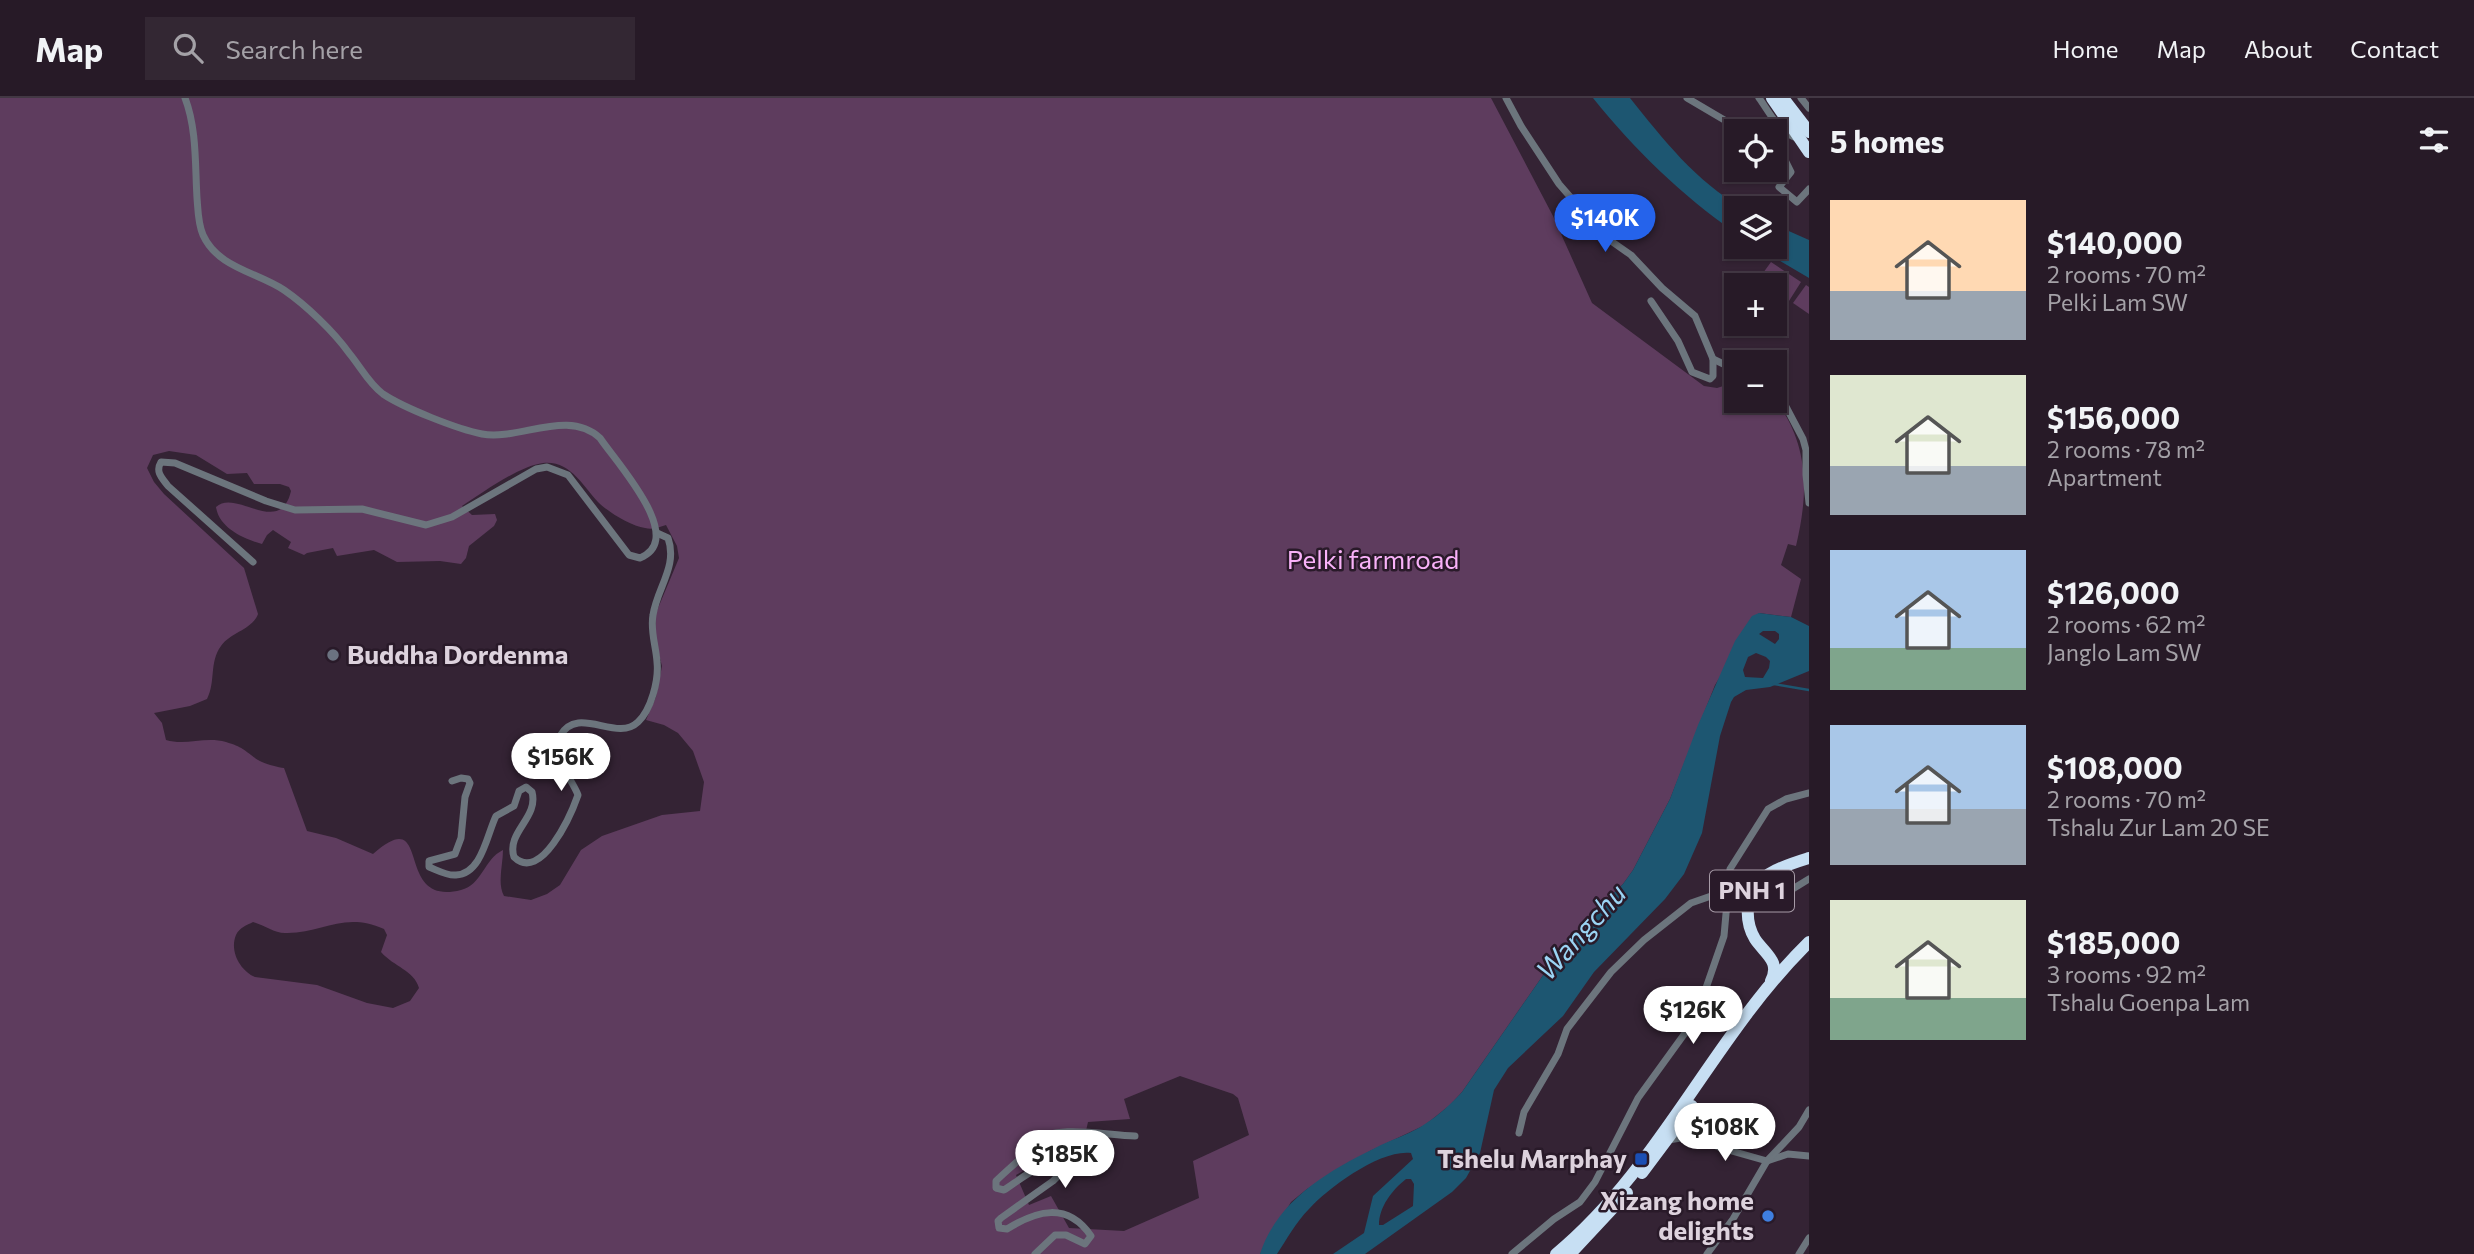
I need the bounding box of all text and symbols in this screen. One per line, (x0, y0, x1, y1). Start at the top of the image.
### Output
search box (145, 17, 635, 80)
text: Map (35, 28, 103, 69)
icon: search (169, 29, 207, 67)
text: Search here (225, 33, 363, 64)
text: Home (2053, 34, 2119, 63)
text: Map (2157, 34, 2206, 63)
text: About (2244, 34, 2312, 63)
text: Contact (2350, 34, 2439, 63)
map controls (1724, 119, 1787, 413)
button: locate (1724, 119, 1787, 182)
icon: filters (2415, 121, 2453, 159)
text: 5 homes (1830, 122, 1944, 159)
pin: $140K (1556, 194, 1654, 254)
button: layers (1724, 196, 1787, 259)
text: $140K (1570, 203, 1640, 231)
text: $140,000 (2047, 223, 2183, 260)
icon: home (1886, 228, 1970, 312)
text: 2 rooms · 70 m² (2047, 260, 2206, 288)
button: + (1724, 273, 1787, 336)
text: Pelki Lam SW (2047, 288, 2188, 316)
button: − (1724, 350, 1787, 413)
text: $156,000 (2047, 398, 2180, 435)
icon: home (1886, 403, 1970, 487)
text: 2 rooms · 78 m² (2047, 435, 2205, 463)
text: Apartment (2047, 463, 2162, 491)
park label: Pelki farmroad (1287, 543, 1459, 574)
text: $126,000 (2047, 573, 2180, 610)
icon: home (1886, 578, 1970, 662)
text: 2 rooms · 62 m² (2047, 610, 2206, 638)
place label: Buddha Dordenma (347, 638, 568, 669)
text: Janglo Lam SW (2047, 638, 2202, 666)
marker: Buddha Dordenma (325, 647, 341, 663)
pin: $156K (512, 734, 610, 793)
text: $156K (527, 742, 595, 770)
text: $108,000 (2047, 748, 2183, 785)
icon: home (1886, 753, 1970, 837)
text: 2 rooms · 70 m² (2047, 785, 2206, 813)
text: Tshalu Zur Lam 20 SE (2047, 813, 2270, 841)
road number: PNH 1 (1710, 870, 1794, 912)
water label: Wangchu (1528, 876, 1633, 987)
text: $185,000 (2047, 923, 2180, 960)
icon: home (1886, 928, 1970, 1012)
text: 3 rooms · 92 m² (2047, 960, 2206, 988)
pin: $126K (1644, 986, 1742, 1046)
text: Tshalu Goenpa Lam (2047, 988, 2250, 1016)
text: $126K (1660, 995, 1726, 1023)
pin: $108K (1676, 1104, 1774, 1163)
text: $108K (1690, 1112, 1760, 1140)
pin: $185K (1016, 1130, 1114, 1190)
text: $185K (1031, 1139, 1099, 1167)
place label: Tshelu Marphay (1437, 1142, 1627, 1173)
marker: Tshelu Marphay (1633, 1151, 1649, 1167)
place label: Xizang home delights (1600, 1184, 1754, 1245)
marker: Xizang home delights (1760, 1208, 1776, 1224)

